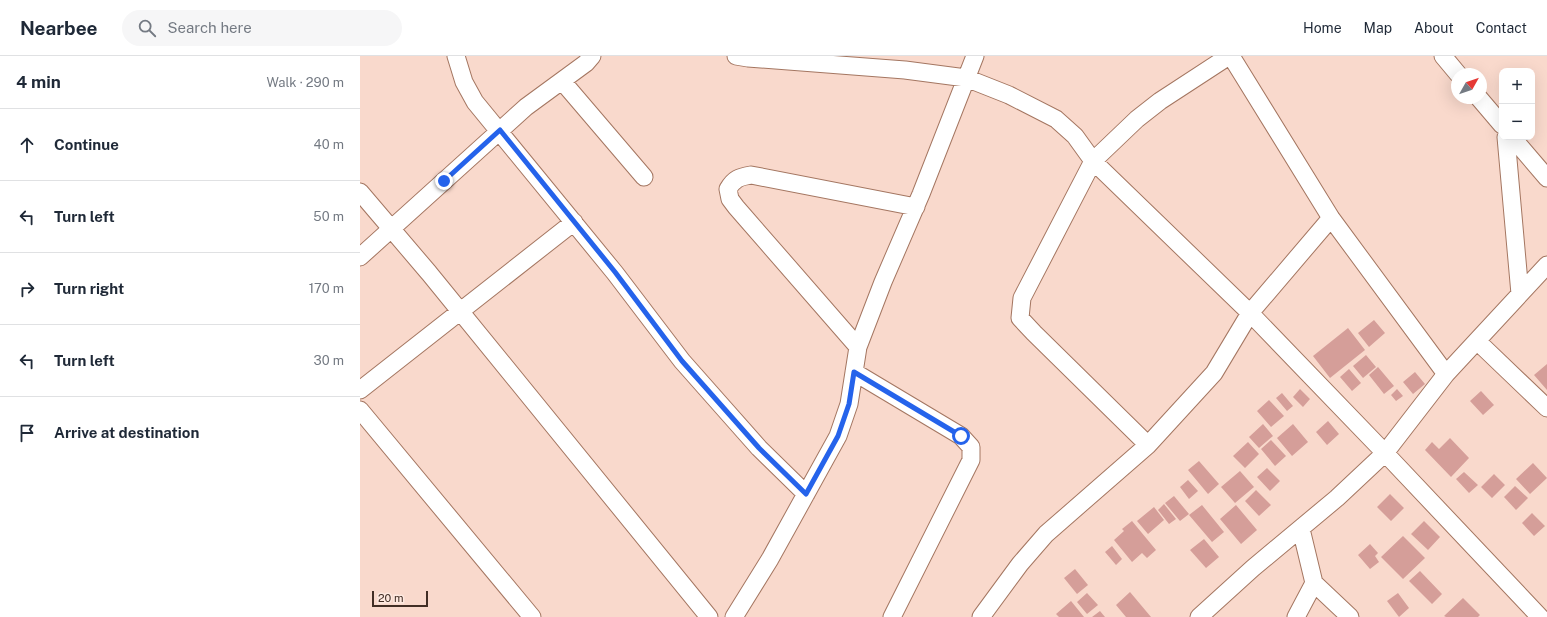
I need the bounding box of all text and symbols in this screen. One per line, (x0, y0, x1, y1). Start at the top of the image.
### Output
search box (122, 10, 402, 46)
text: Nearbee (20, 17, 98, 39)
icon: search (136, 17, 158, 39)
text: Search here (168, 19, 252, 36)
text: Home (1303, 20, 1342, 36)
text: Map (1364, 20, 1392, 36)
text: About (1414, 20, 1454, 36)
text: Contact (1476, 20, 1527, 36)
north arrow (1451, 68, 1487, 104)
map controls (1499, 68, 1535, 140)
button: + (1499, 68, 1535, 104)
text: 4 min (16, 72, 61, 92)
text: Walk · 290 m (266, 75, 344, 90)
button: − (1499, 104, 1535, 140)
icon: ahead (16, 134, 38, 156)
text: Continue (54, 136, 119, 153)
text: 40 m (313, 137, 344, 152)
route end (435, 172, 453, 190)
icon: left (16, 206, 38, 228)
text: Turn left (54, 208, 115, 225)
text: 50 m (313, 209, 344, 224)
icon: right (16, 278, 38, 300)
text: Turn right (54, 280, 124, 297)
text: 170 m (309, 281, 344, 296)
icon: left (16, 350, 38, 372)
text: Turn left (54, 352, 115, 369)
text: 30 m (314, 353, 344, 368)
icon: arrive (16, 422, 38, 444)
text: Arrive at destination (54, 424, 199, 441)
route start (952, 427, 970, 445)
scale bar (372, 589, 428, 608)
text: 20 m (378, 592, 403, 604)

